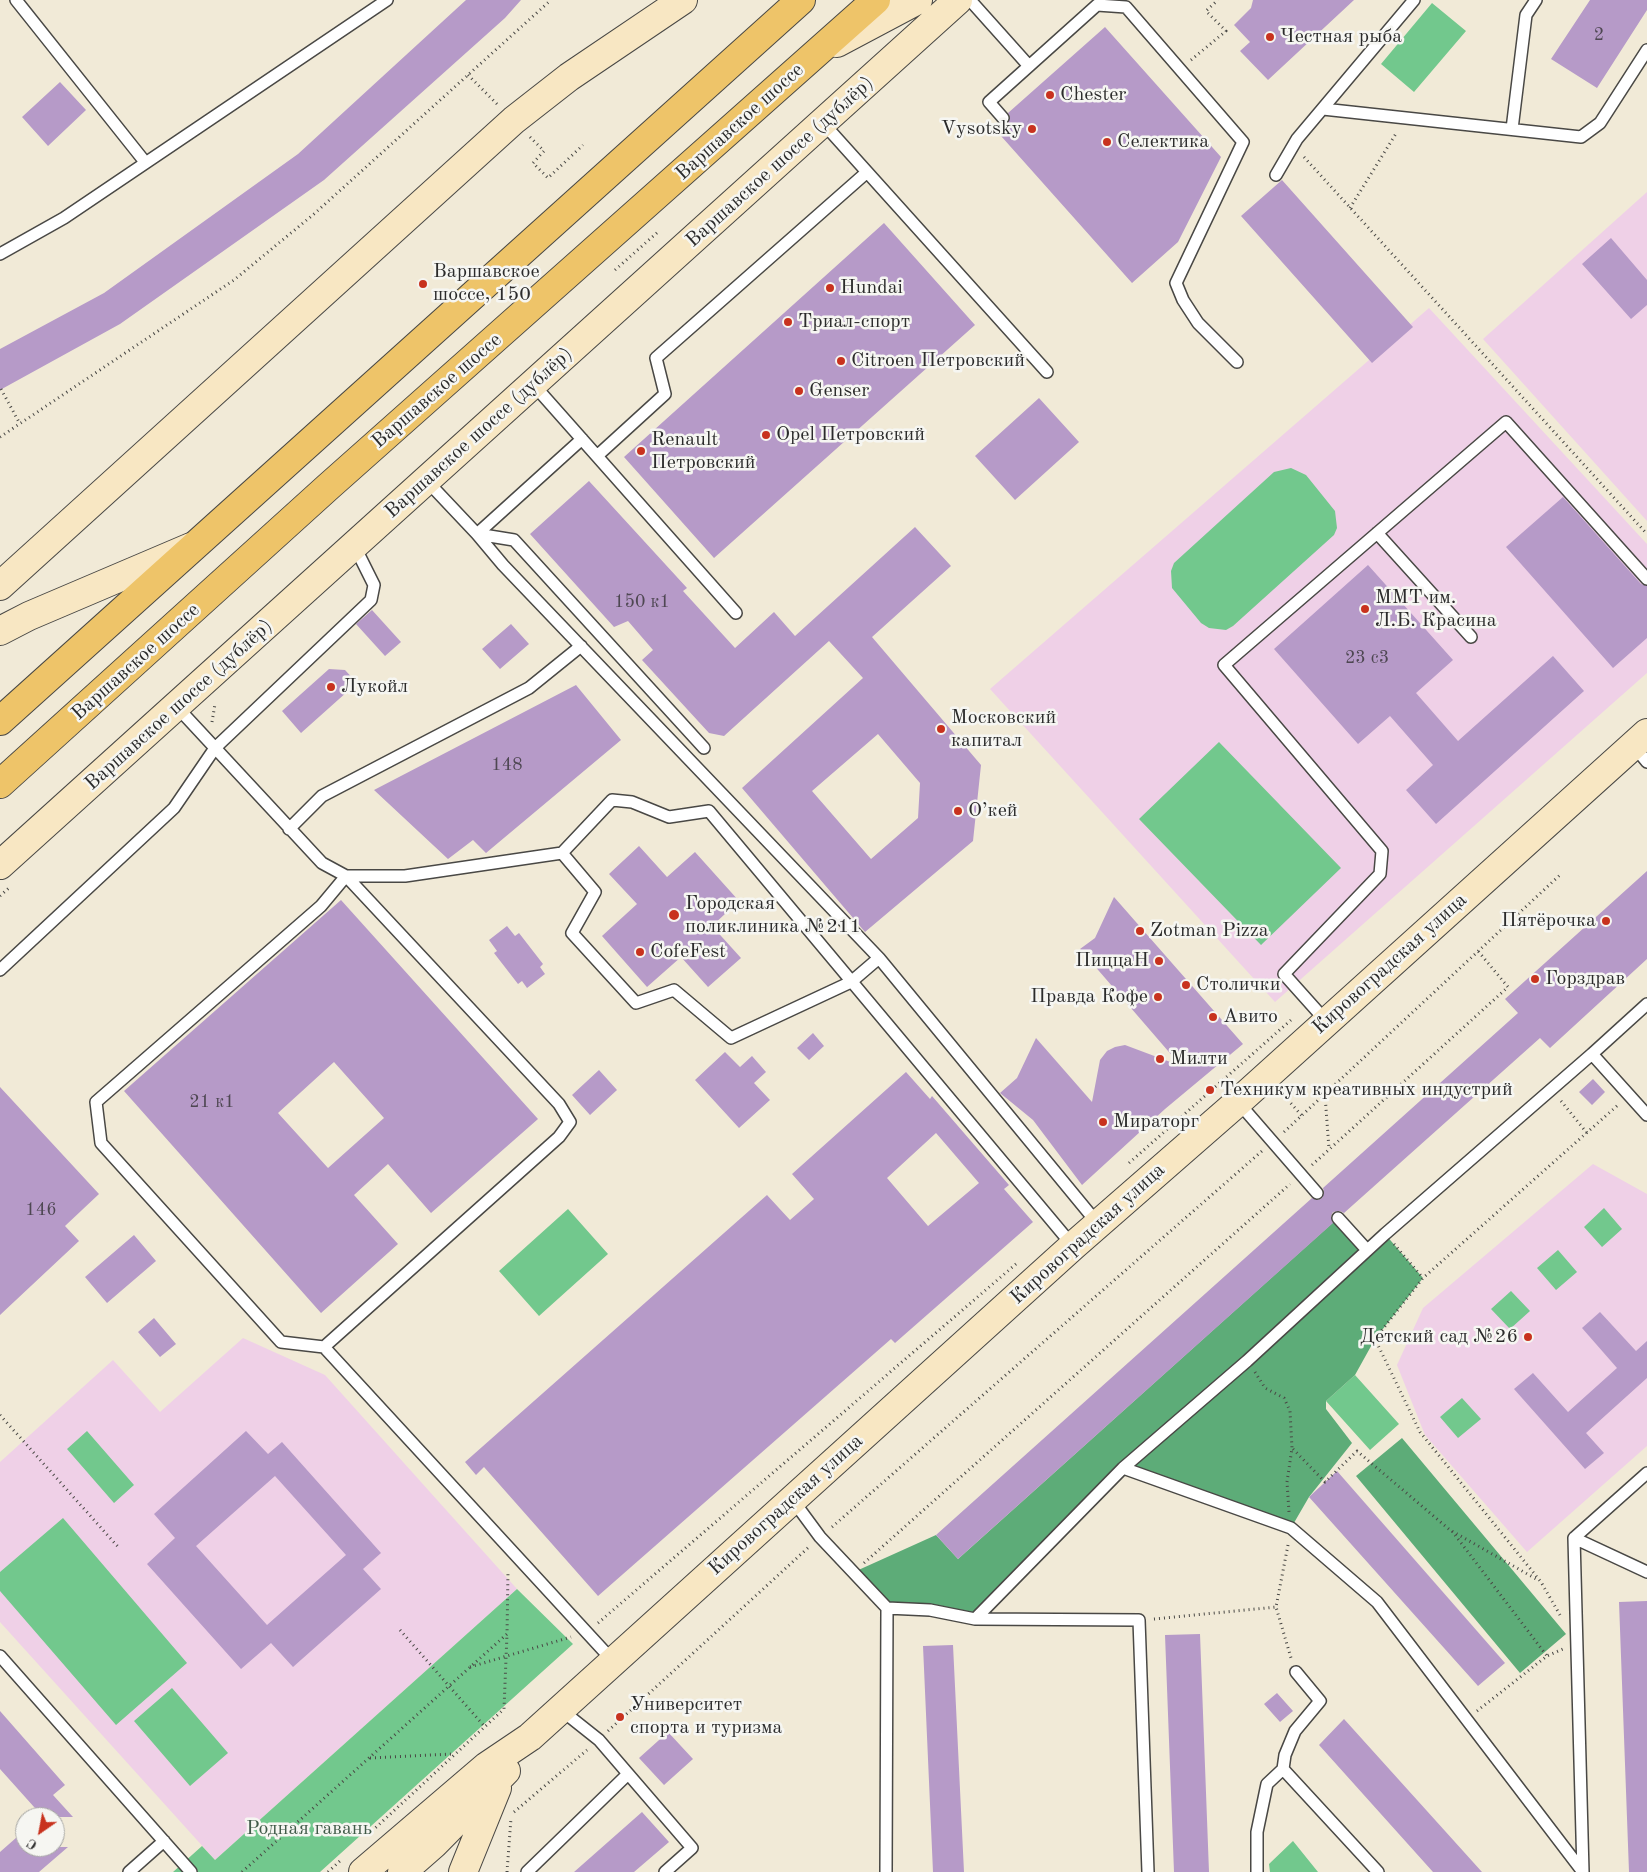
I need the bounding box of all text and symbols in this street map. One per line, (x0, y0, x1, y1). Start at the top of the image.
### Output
house number: 2 (1594, 24, 1604, 46)
place label: Честная рыба (1280, 25, 1402, 49)
marker: Честная рыба (1264, 31, 1276, 43)
street label: Варшавское шоссе (671, 58, 809, 186)
street label: Варшавское шоссе (дублёр) (681, 71, 879, 253)
place label: Chester (1060, 83, 1127, 107)
marker: Chester (1044, 89, 1056, 101)
place label: Vysotsky (941, 117, 1022, 141)
marker: Vysotsky (1026, 123, 1038, 135)
place label: Селектика (1117, 130, 1209, 154)
marker: Селектика (1101, 136, 1113, 148)
place label: Варшавское шоссе, 150 (433, 260, 540, 307)
place label: Hundai (840, 276, 903, 300)
marker: Варшавское шоссе, 150 (417, 278, 429, 290)
marker: Hundai (824, 282, 836, 294)
place label: Триал-спорт (798, 310, 910, 334)
marker: Триал-спорт (782, 316, 794, 328)
street label: Варшавское шоссе (367, 328, 507, 454)
street label: Варшавское шоссе (дублёр) (380, 342, 578, 524)
place label: Citroen Петровский (851, 349, 1025, 373)
marker: Citroen Петровский (835, 355, 847, 367)
place label: Genser (809, 379, 869, 403)
marker: Genser (793, 385, 805, 397)
place label: Opel Петровский (776, 423, 925, 447)
place label: Renault Петровский (651, 428, 756, 475)
marker: Opel Петровский (760, 429, 772, 441)
marker: Renault Петровский (635, 445, 647, 457)
place label: ММТ им. Л.Б. Красина (1375, 586, 1497, 633)
house number: 150 к1 (614, 591, 670, 613)
street label: Варшавское шоссе (67, 598, 205, 726)
marker: ММТ им. Л.Б. Красина (1359, 603, 1371, 615)
street label: Варшавское шоссе (дублёр) (80, 614, 278, 796)
house number: 23 с3 (1345, 647, 1389, 669)
place label: Лукойл (341, 675, 408, 699)
marker: Лукойл (325, 681, 337, 693)
place label: Московский капитал (951, 706, 1056, 753)
marker: Московский капитал (935, 723, 947, 735)
house number: 148 (491, 754, 523, 776)
place label: О’кей (968, 799, 1018, 823)
marker: О’кей (952, 805, 964, 817)
street label: Кировоградская улица (1308, 888, 1472, 1040)
place label: Городская поликлиника №211 (685, 892, 861, 939)
marker: Городская поликлиника №211 (667, 908, 681, 922)
place label: Пятёрочка (1501, 909, 1596, 933)
marker: Пятёрочка (1600, 915, 1612, 927)
place label: Zotman Pizza (1150, 919, 1269, 943)
marker: Zotman Pizza (1134, 925, 1146, 937)
place label: CofeFest (650, 940, 726, 964)
marker: CofeFest (634, 946, 646, 958)
place label: ПиццаН (1075, 949, 1149, 973)
marker: ПиццаН (1153, 955, 1165, 967)
place label: Горздрав (1545, 967, 1625, 991)
place label: Столички (1196, 973, 1280, 997)
marker: Горздрав (1529, 973, 1541, 985)
marker: Столички (1180, 979, 1192, 991)
place label: Правда Кофе (1030, 985, 1148, 1009)
marker: Правда Кофе (1152, 991, 1164, 1003)
place label: Авито (1223, 1005, 1278, 1029)
marker: Авито (1207, 1011, 1219, 1023)
place label: Милти (1170, 1047, 1228, 1071)
marker: Милти (1154, 1053, 1166, 1065)
place label: Техникум креативных индустрий (1220, 1078, 1513, 1102)
marker: Техникум креативных индустрий (1204, 1084, 1216, 1096)
house number: 21 к1 (189, 1091, 235, 1113)
place label: Мираторг (1113, 1110, 1199, 1134)
marker: Мираторг (1097, 1116, 1109, 1128)
street label: Кировоградская улица (1006, 1158, 1170, 1310)
house number: 146 (25, 1199, 57, 1221)
place label: Детский сад №26 (1360, 1325, 1518, 1349)
marker: Детский сад №26 (1522, 1331, 1534, 1343)
street label: Кировоградская улица (704, 1429, 868, 1581)
place label: Университет спорта и туризма (630, 1693, 782, 1740)
marker: Университет спорта и туризма (614, 1711, 626, 1723)
north arrow (15, 1807, 65, 1857)
park label: Родная гавань (246, 1817, 372, 1841)
text: С (25, 1835, 40, 1852)

